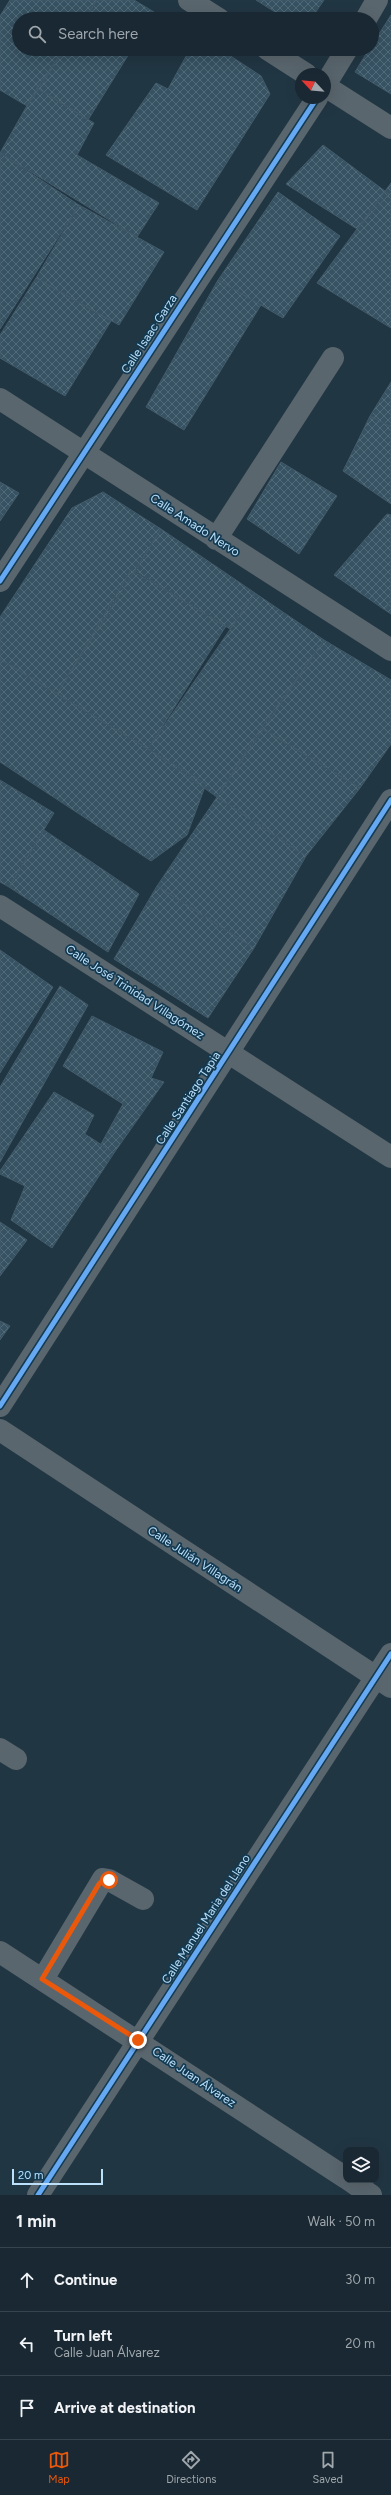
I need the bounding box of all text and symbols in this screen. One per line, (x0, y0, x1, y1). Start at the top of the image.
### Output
search box (12, 12, 379, 56)
icon: search (26, 23, 48, 45)
text: Search here (58, 25, 138, 43)
north arrow (295, 68, 331, 104)
street label: Calle Isaac Garza (118, 292, 180, 376)
street label: Calle Amado Nervo (148, 491, 242, 559)
street label: Calle José Trinidad Villagómez (63, 942, 207, 1042)
street label: Calle Santiago Tapia (153, 1049, 223, 1147)
street label: Calle Julián Villagrán (145, 1523, 245, 1595)
street label: Calle Manuel Maria del Llano (159, 1852, 253, 1986)
route start (100, 1871, 118, 1889)
route end (129, 2031, 147, 2049)
street label: Calle Juan Álvarez (150, 2044, 239, 2110)
map controls (343, 2147, 379, 2183)
button: layers (343, 2147, 379, 2183)
scale bar (12, 2167, 103, 2186)
text: 20 m (18, 2169, 43, 2182)
text: 1 min (16, 2211, 56, 2231)
text: Walk · 50 m (307, 2214, 375, 2229)
icon: ahead (16, 2269, 38, 2291)
text: Continue (54, 2271, 117, 2289)
text: 30 m (345, 2272, 375, 2287)
text: Turn left (54, 2327, 112, 2345)
icon: left (16, 2333, 38, 2355)
text: 20 m (345, 2336, 375, 2351)
text: Calle Juan Álvarez (54, 2345, 160, 2360)
icon: arrive (16, 2397, 38, 2419)
text: Arrive at destination (54, 2399, 195, 2417)
tab: Map (48, 2449, 70, 2486)
tab: Directions (166, 2449, 216, 2486)
tab: Saved (313, 2449, 343, 2486)

